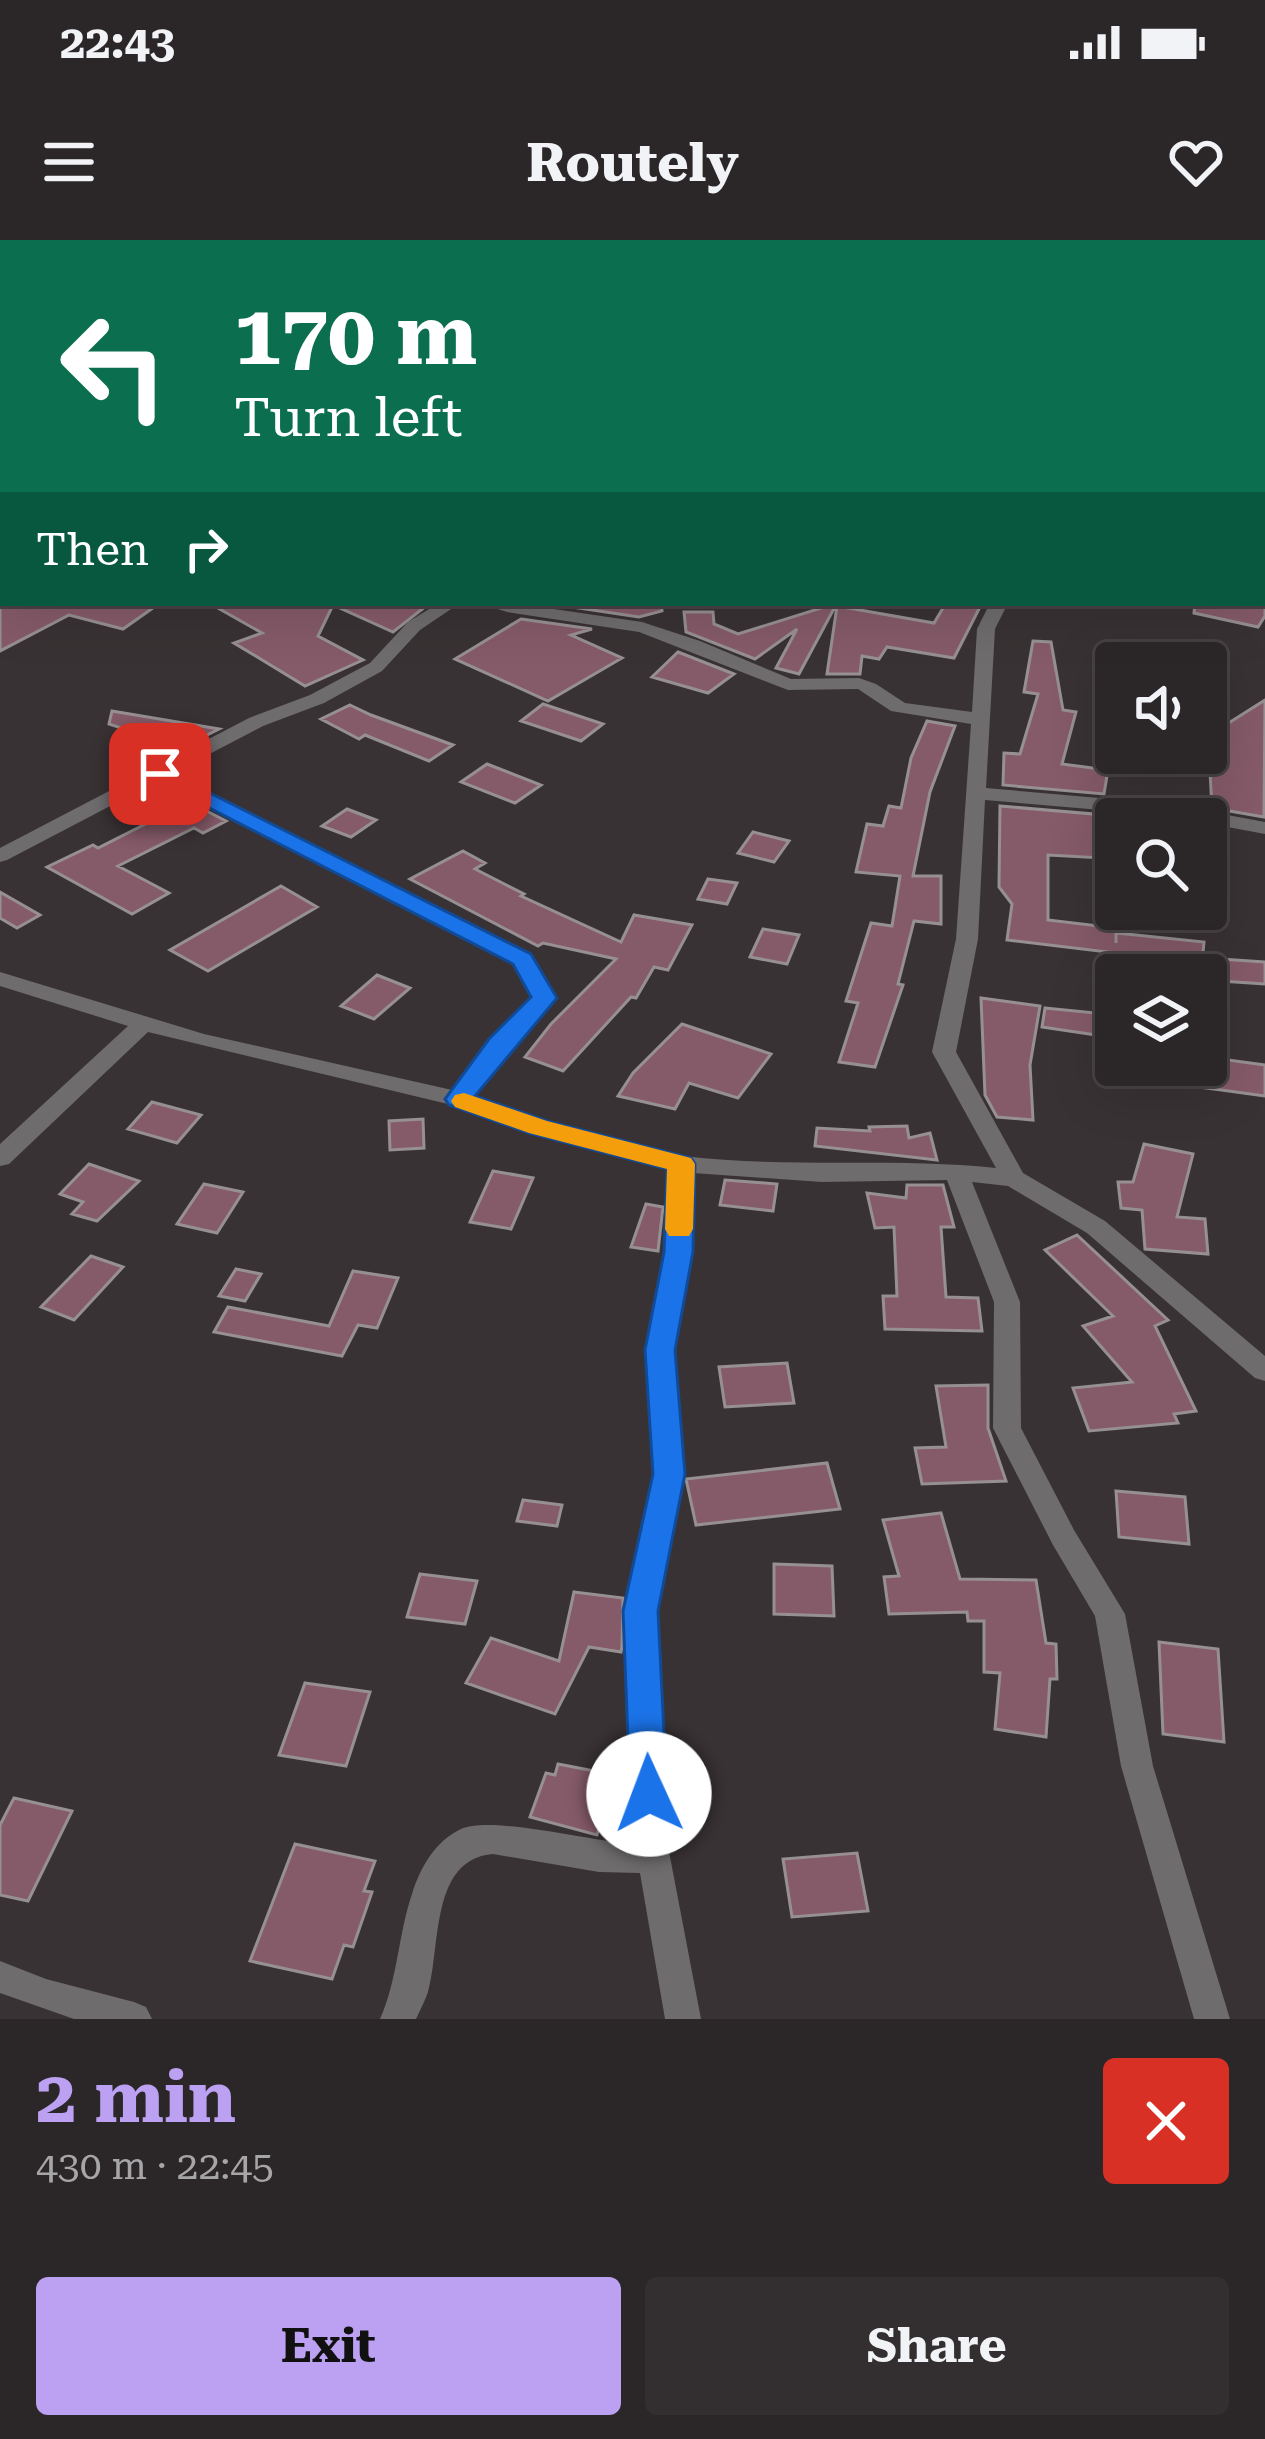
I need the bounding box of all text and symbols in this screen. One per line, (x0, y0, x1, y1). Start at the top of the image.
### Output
text: 22:43 (60, 16, 175, 69)
icon: menu (36, 129, 102, 195)
icon: heart (1163, 129, 1229, 195)
text: Routely (526, 131, 739, 194)
text: 170 m (234, 286, 477, 384)
icon: left (36, 288, 192, 444)
text: Turn left (234, 386, 462, 449)
icon: right (173, 516, 239, 582)
text: Then (36, 523, 149, 576)
map controls (1095, 642, 1227, 1086)
button: sound (1095, 642, 1227, 774)
pin (109, 723, 211, 825)
icon: arrive (127, 741, 193, 807)
button: search (1095, 798, 1227, 930)
button: layers (1095, 954, 1227, 1086)
position arrow (586, 1731, 712, 1857)
text: 2 min (36, 2055, 236, 2140)
button: close (1103, 2058, 1229, 2184)
text: 430 m · 22:45 (36, 2143, 274, 2189)
button: Exit (36, 2277, 621, 2415)
button: Share (645, 2277, 1229, 2415)

